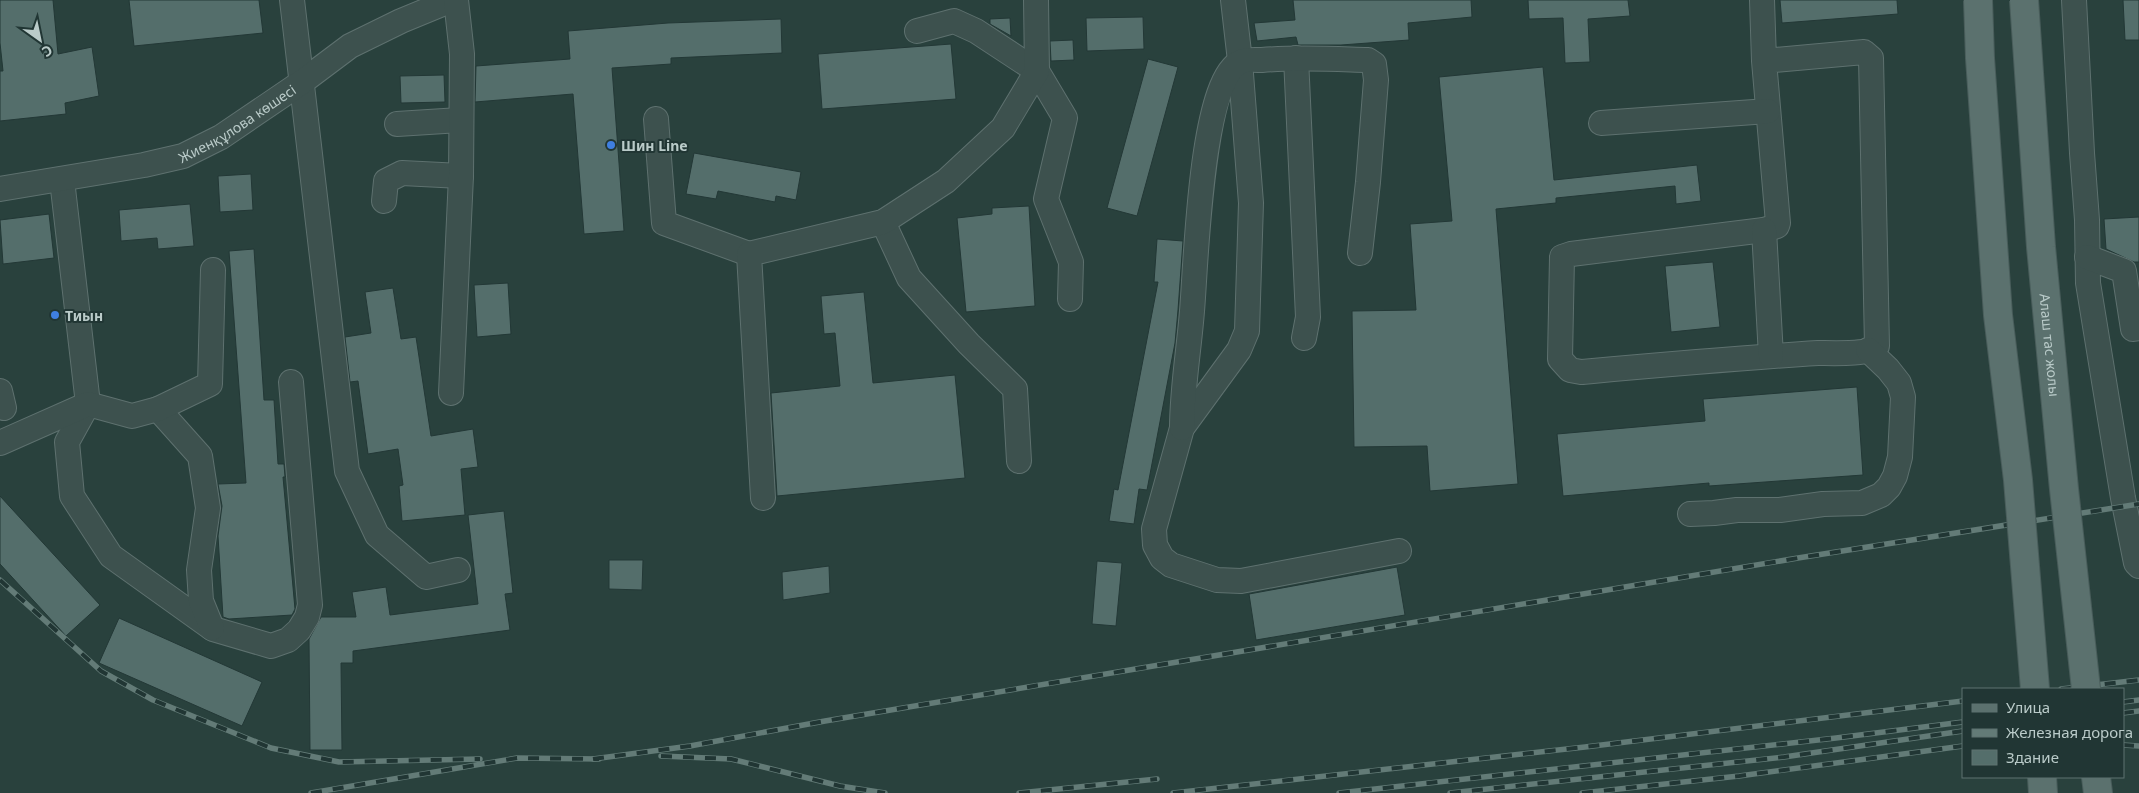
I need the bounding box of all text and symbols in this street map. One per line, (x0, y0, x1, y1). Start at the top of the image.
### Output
north arrow (15, 15, 65, 65)
text: С (38, 41, 56, 62)
street label: Жиенқұлова көшесі (175, 80, 299, 167)
place label: Шин Line (621, 136, 688, 155)
marker: Шин Line (605, 139, 617, 151)
street label: Алаш тас жолы (2036, 293, 2065, 397)
place label: Тиын (65, 306, 103, 325)
marker: Тиын (49, 309, 61, 321)
legend (1962, 688, 2124, 778)
text: Улица (2006, 697, 2050, 717)
text: Железная дорога (2006, 722, 2133, 742)
text: Здание (2006, 747, 2059, 767)

